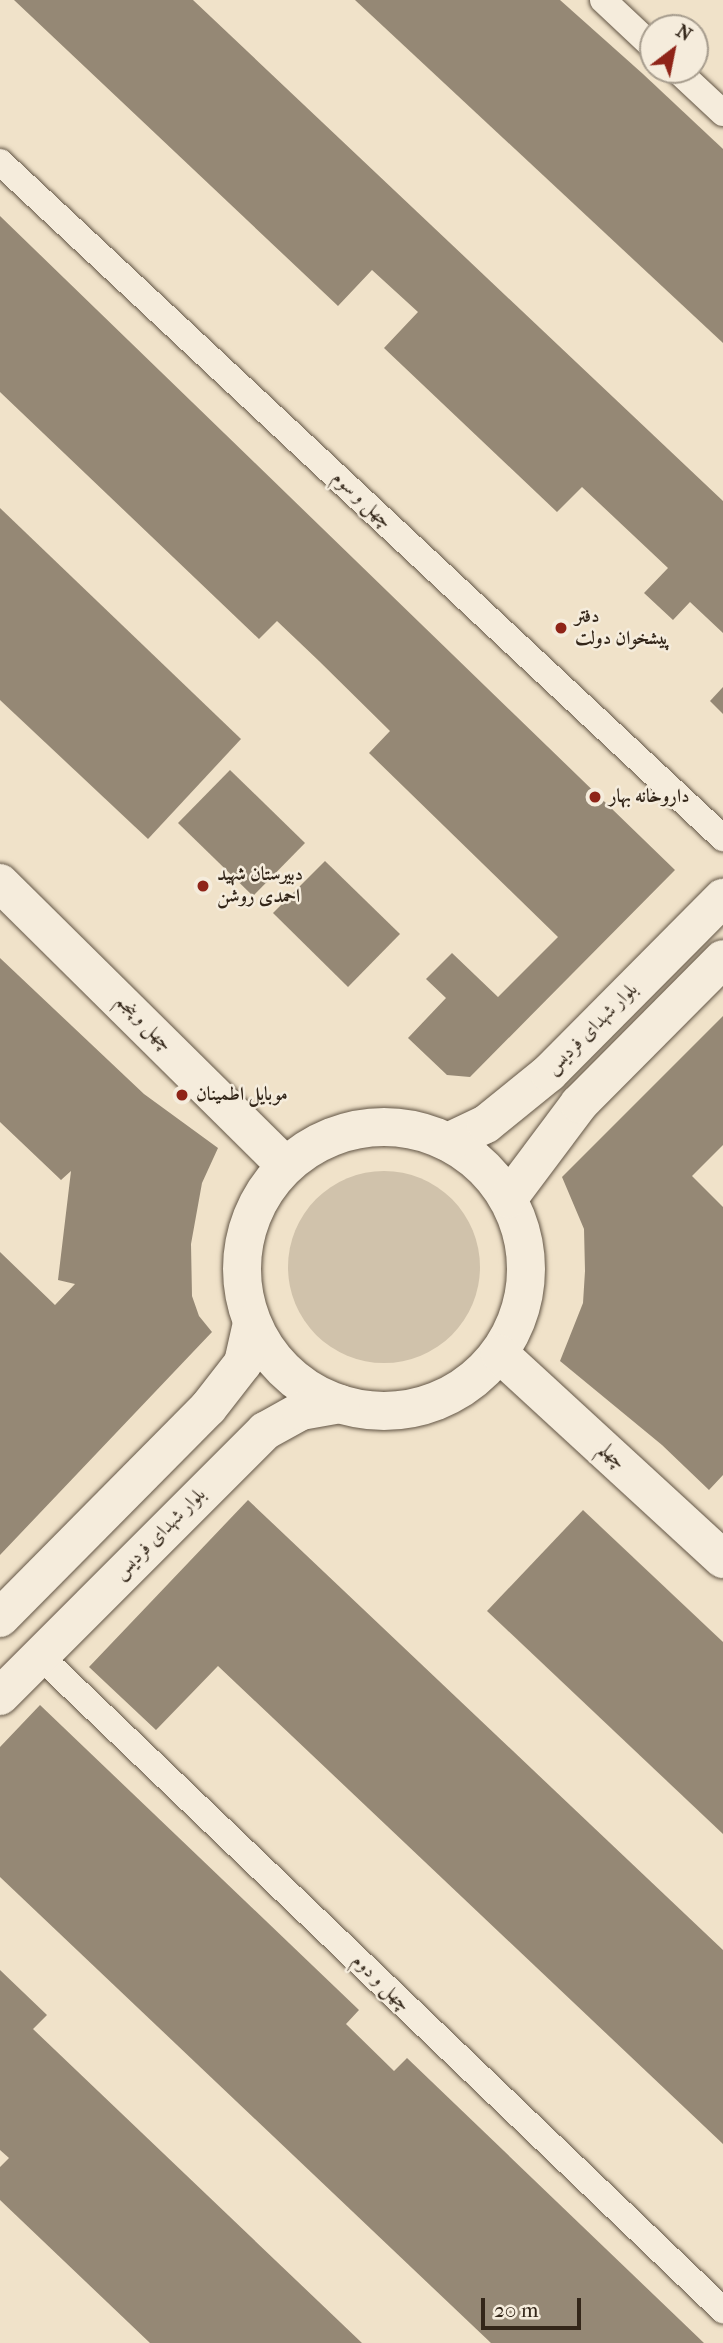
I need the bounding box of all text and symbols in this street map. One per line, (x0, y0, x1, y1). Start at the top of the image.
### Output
north arrow (639, 14, 709, 84)
text: N (672, 20, 696, 46)
street label: چهل و سوم (327, 467, 397, 533)
place label: دفتر پیشخوان دولت (575, 606, 670, 650)
marker: دفتر پیشخوان دولت (553, 620, 569, 636)
place label: داروخانه بهار (609, 786, 690, 808)
marker: داروخانه بهار (587, 789, 603, 805)
place label: دبیرستان شهید احمدی روشن (217, 864, 303, 908)
marker: دبیرستان شهید احمدی روشن (195, 878, 211, 894)
street label: بلوار شهدای فردیس (541, 978, 643, 1080)
street label: چهل و پنجم (111, 990, 177, 1056)
place label: موبایل اطمینان (196, 1084, 288, 1106)
marker: موبایل اطمینان (174, 1087, 190, 1103)
street label: چهلم (594, 1438, 630, 1474)
street label: بلوار شهدای فردیس (109, 1483, 211, 1585)
street label: چهل و دوم (347, 1950, 415, 2016)
scale bar (485, 2284, 585, 2328)
text: 20 m (494, 2298, 538, 2322)

